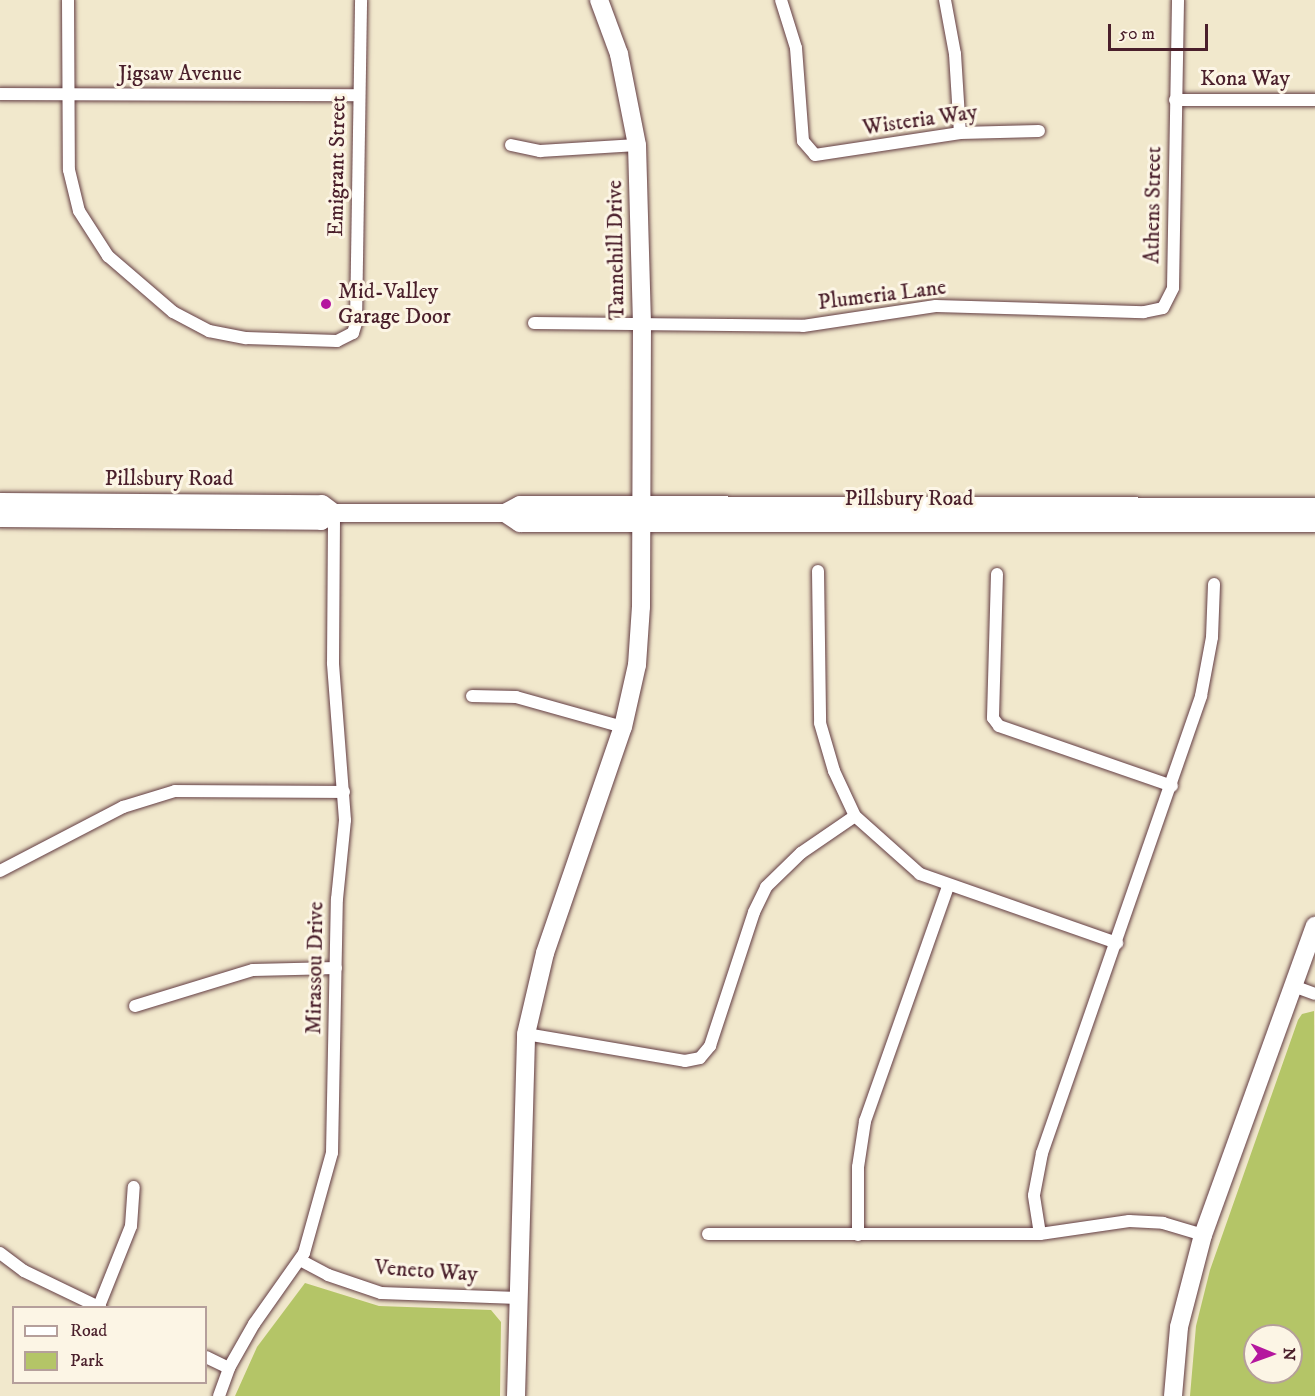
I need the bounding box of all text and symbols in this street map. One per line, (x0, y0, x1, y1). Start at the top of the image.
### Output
scale bar (1111, 12, 1212, 50)
text: 50 m (1119, 23, 1155, 45)
street label: Jigsaw Avenue (118, 61, 242, 87)
street label: Kona Way (1200, 66, 1290, 92)
street label: Emigrant Street (323, 95, 351, 237)
street label: Wisteria Way (861, 99, 979, 141)
street label: Athens Street (1139, 146, 1167, 264)
street label: Tannehill Drive (602, 180, 630, 320)
street label: Plumeria Lane (816, 274, 948, 316)
place label: Mid-Valley Garage Door (338, 278, 451, 330)
marker: Mid-Valley Garage Door (319, 297, 333, 311)
street label: Pillsbury Road (105, 466, 233, 492)
street label: Pillsbury Road (845, 486, 973, 512)
street label: Mirassou Drive (301, 901, 329, 1035)
street label: Veneto Way (374, 1254, 478, 1288)
legend (12, 1306, 207, 1384)
text: Road (70, 1320, 107, 1342)
north arrow (1243, 1324, 1303, 1384)
text: N (1279, 1348, 1299, 1361)
text: Park (70, 1350, 104, 1372)

